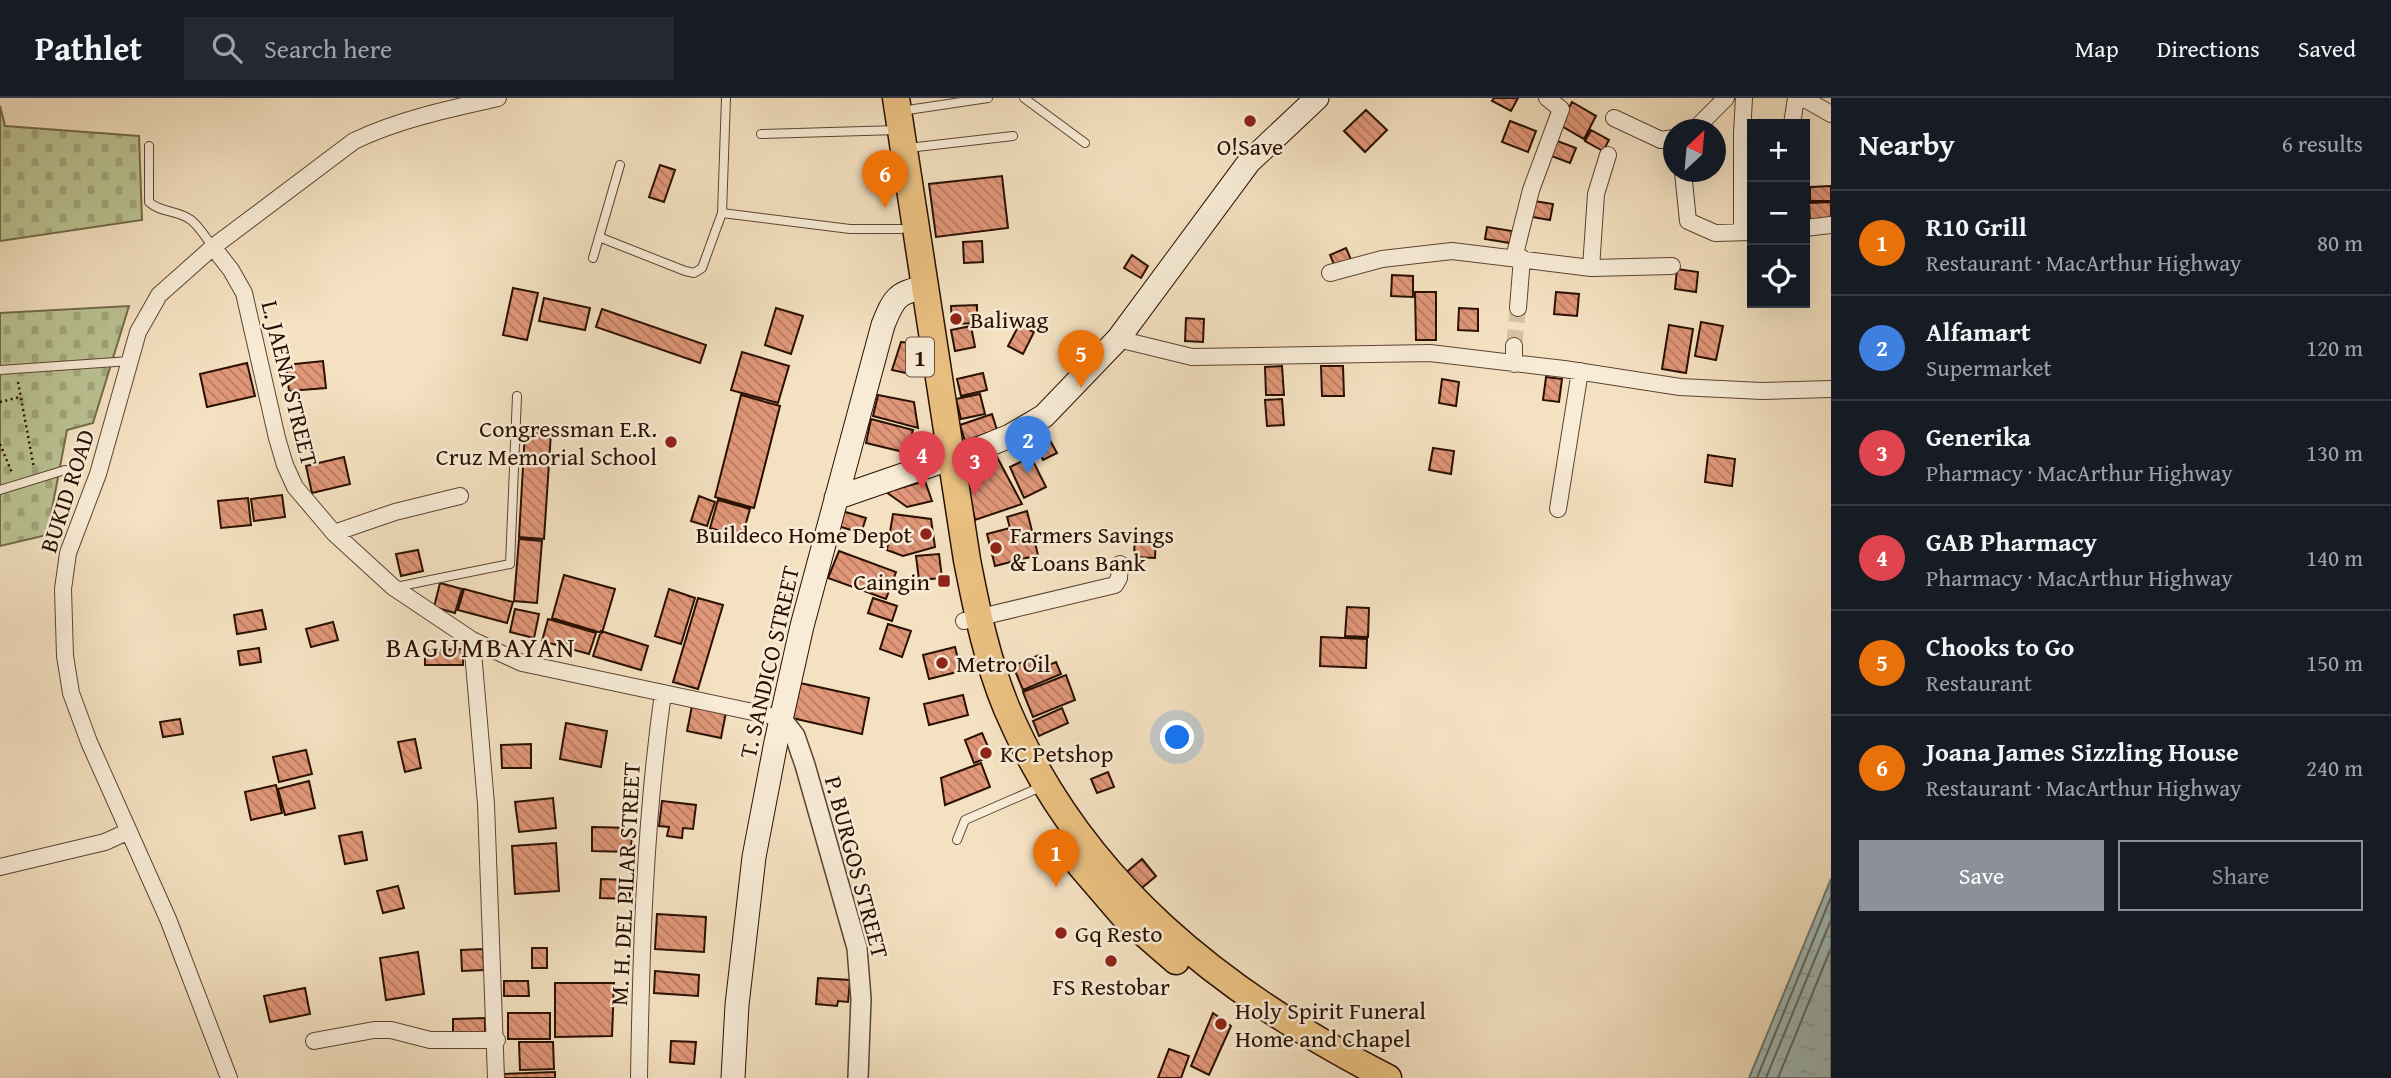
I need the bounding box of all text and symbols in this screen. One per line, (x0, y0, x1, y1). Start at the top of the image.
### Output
search box (184, 17, 674, 80)
text: Pathlet (35, 24, 142, 72)
icon: search (208, 29, 246, 67)
text: Search here (264, 29, 392, 68)
text: Map (2075, 31, 2119, 66)
text: Directions (2157, 31, 2260, 66)
text: Saved (2298, 31, 2356, 66)
marker: O!Save (1242, 113, 1258, 129)
north arrow (1663, 119, 1726, 182)
map controls (1747, 119, 1810, 308)
button: + (1747, 119, 1810, 182)
text: Nearby (1859, 122, 1955, 166)
text: 6 results (2282, 127, 2363, 160)
place label: O!Save (1217, 129, 1283, 164)
pin: 6 (862, 150, 908, 208)
button: − (1747, 182, 1810, 245)
text: R10 Grill (1926, 207, 2027, 246)
text: 1 (1876, 226, 1888, 259)
text: 80 m (2317, 226, 2363, 259)
button: locate (1747, 245, 1810, 308)
text: Restaurant · MacArthur Highway (1926, 246, 2241, 279)
street label: L. JAENA STREET (253, 297, 327, 469)
place label: Baliwag (970, 302, 1048, 337)
marker: Baliwag (948, 311, 964, 327)
text: Alfamart (1926, 312, 2030, 351)
pin: 5 (1058, 330, 1104, 388)
text: 2 (1876, 331, 1888, 364)
text: 120 m (2306, 331, 2363, 364)
road number: 1 (906, 338, 934, 376)
text: Supermarket (1926, 351, 2052, 384)
place label: Congressman E.R. Cruz Memorial School (436, 411, 657, 474)
pin: 2 (1005, 416, 1051, 474)
text: Generika (1926, 417, 2031, 456)
street label: BUKID ROAD (31, 425, 103, 557)
pin: 4 (899, 431, 945, 489)
marker: Congressman E.R. Cruz Memorial School (663, 434, 679, 450)
text: 3 (1876, 436, 1888, 469)
text: 130 m (2306, 436, 2363, 469)
pin: 3 (952, 437, 998, 495)
text: Pharmacy · MacArthur Highway (1926, 456, 2233, 489)
place label: Buildeco Home Depot (696, 517, 913, 552)
place label: Farmers Savings & Loans Bank (1010, 517, 1174, 580)
text: GAB Pharmacy (1926, 522, 2097, 561)
marker: Buildeco Home Depot (918, 526, 934, 542)
marker: Farmers Savings & Loans Bank (988, 540, 1004, 556)
text: 4 (1876, 541, 1888, 574)
text: 140 m (2306, 541, 2363, 574)
text: Pharmacy · MacArthur Highway (1926, 561, 2233, 594)
street label: T. SANDICO STREET (730, 562, 808, 762)
place label: Caingin (853, 564, 931, 599)
marker: Caingin (936, 573, 952, 589)
district label: BAGUMBAYAN (386, 626, 576, 667)
text: Chooks to Go (1926, 627, 2074, 666)
place label: Metro Oil (956, 646, 1051, 681)
text: 5 (1876, 646, 1888, 679)
text: 150 m (2306, 646, 2363, 679)
marker: Metro Oil (934, 655, 950, 671)
text: Restaurant (1926, 666, 2032, 699)
your location (1160, 720, 1194, 754)
text: Joana James Sizzling House (1926, 732, 2239, 771)
place label: KC Petshop (1000, 736, 1113, 771)
marker: KC Petshop (978, 745, 994, 761)
text: 6 (1876, 751, 1888, 784)
text: 240 m (2306, 751, 2363, 784)
street label: M. H. DEL PILAR STREET (601, 761, 649, 1007)
text: Restaurant · MacArthur Highway (1926, 771, 2241, 804)
street label: P. BURGOS STREET (816, 772, 898, 962)
pin: 1 (1033, 829, 1079, 887)
button: Save (1859, 840, 2104, 911)
button: Share (2118, 840, 2363, 911)
place label: Gq Resto (1075, 916, 1162, 951)
marker: Gq Resto (1053, 925, 1069, 941)
marker: FS Restobar (1103, 953, 1119, 969)
place label: FS Restobar (1052, 969, 1170, 1004)
place label: Holy Spirit Funeral Home and Chapel (1235, 993, 1426, 1056)
marker: Holy Spirit Funeral Home and Chapel (1213, 1016, 1229, 1032)

